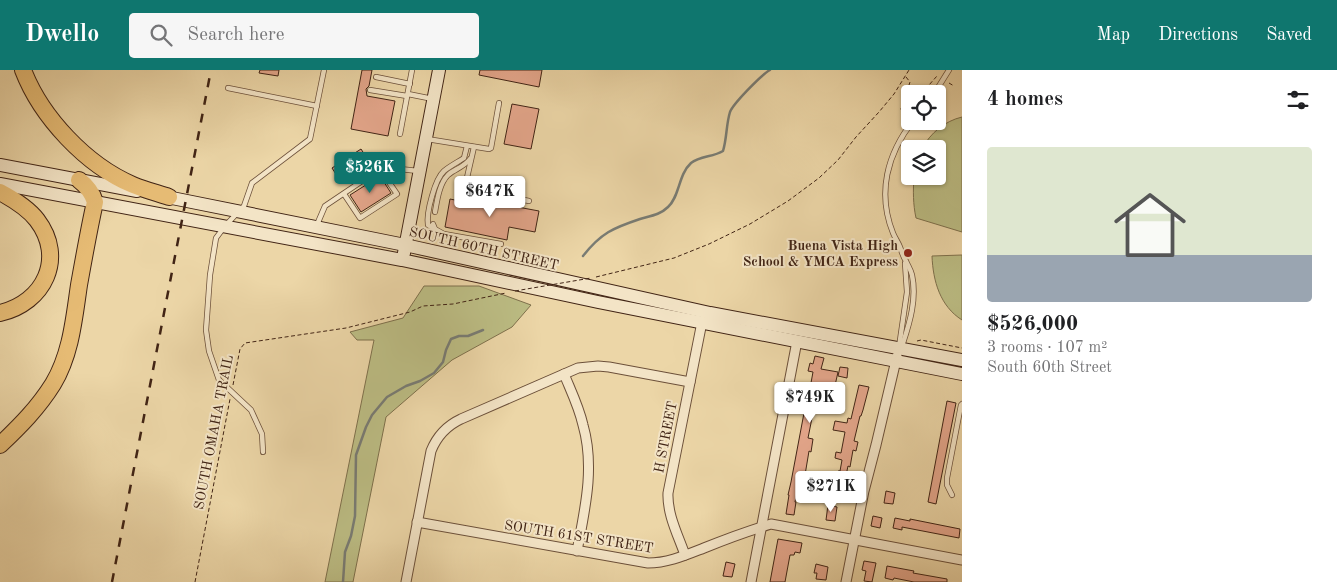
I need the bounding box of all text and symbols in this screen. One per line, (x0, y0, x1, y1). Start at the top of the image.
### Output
search box (129, 13, 479, 58)
icon: search (147, 21, 175, 49)
text: Dwello (25, 23, 99, 47)
text: Search here (187, 26, 285, 45)
text: Map (1097, 26, 1130, 44)
text: Directions (1158, 26, 1238, 44)
text: Saved (1266, 26, 1312, 44)
map controls (901, 85, 946, 185)
button: locate (901, 85, 946, 130)
icon: filters (1284, 86, 1312, 114)
text: 4 homes (987, 89, 1063, 110)
button: layers (901, 140, 946, 185)
pin: $526K (335, 152, 405, 194)
text: $526K (345, 160, 395, 176)
pin: $647K (455, 176, 525, 218)
icon: home (1105, 180, 1195, 270)
text: $647K (465, 184, 515, 200)
street label: SOUTH 60TH STREET (408, 225, 560, 273)
place label: Buena Vista High School & YMCA Express (743, 239, 898, 269)
marker: Buena Vista High School & YMCA Express (902, 247, 914, 259)
text: $526,000 (987, 314, 1078, 335)
text: 3 rooms · 107 m² (987, 340, 1107, 356)
street label: SOUTH OMAHA TRAIL (192, 354, 236, 511)
text: South 60th Street (987, 360, 1112, 376)
pin: $749K (775, 382, 845, 424)
text: $749K (785, 390, 835, 406)
street label: H STREET (652, 400, 680, 474)
pin: $271K (796, 470, 866, 513)
text: $271K (806, 479, 856, 495)
street label: SOUTH 61ST STREET (503, 518, 654, 556)

